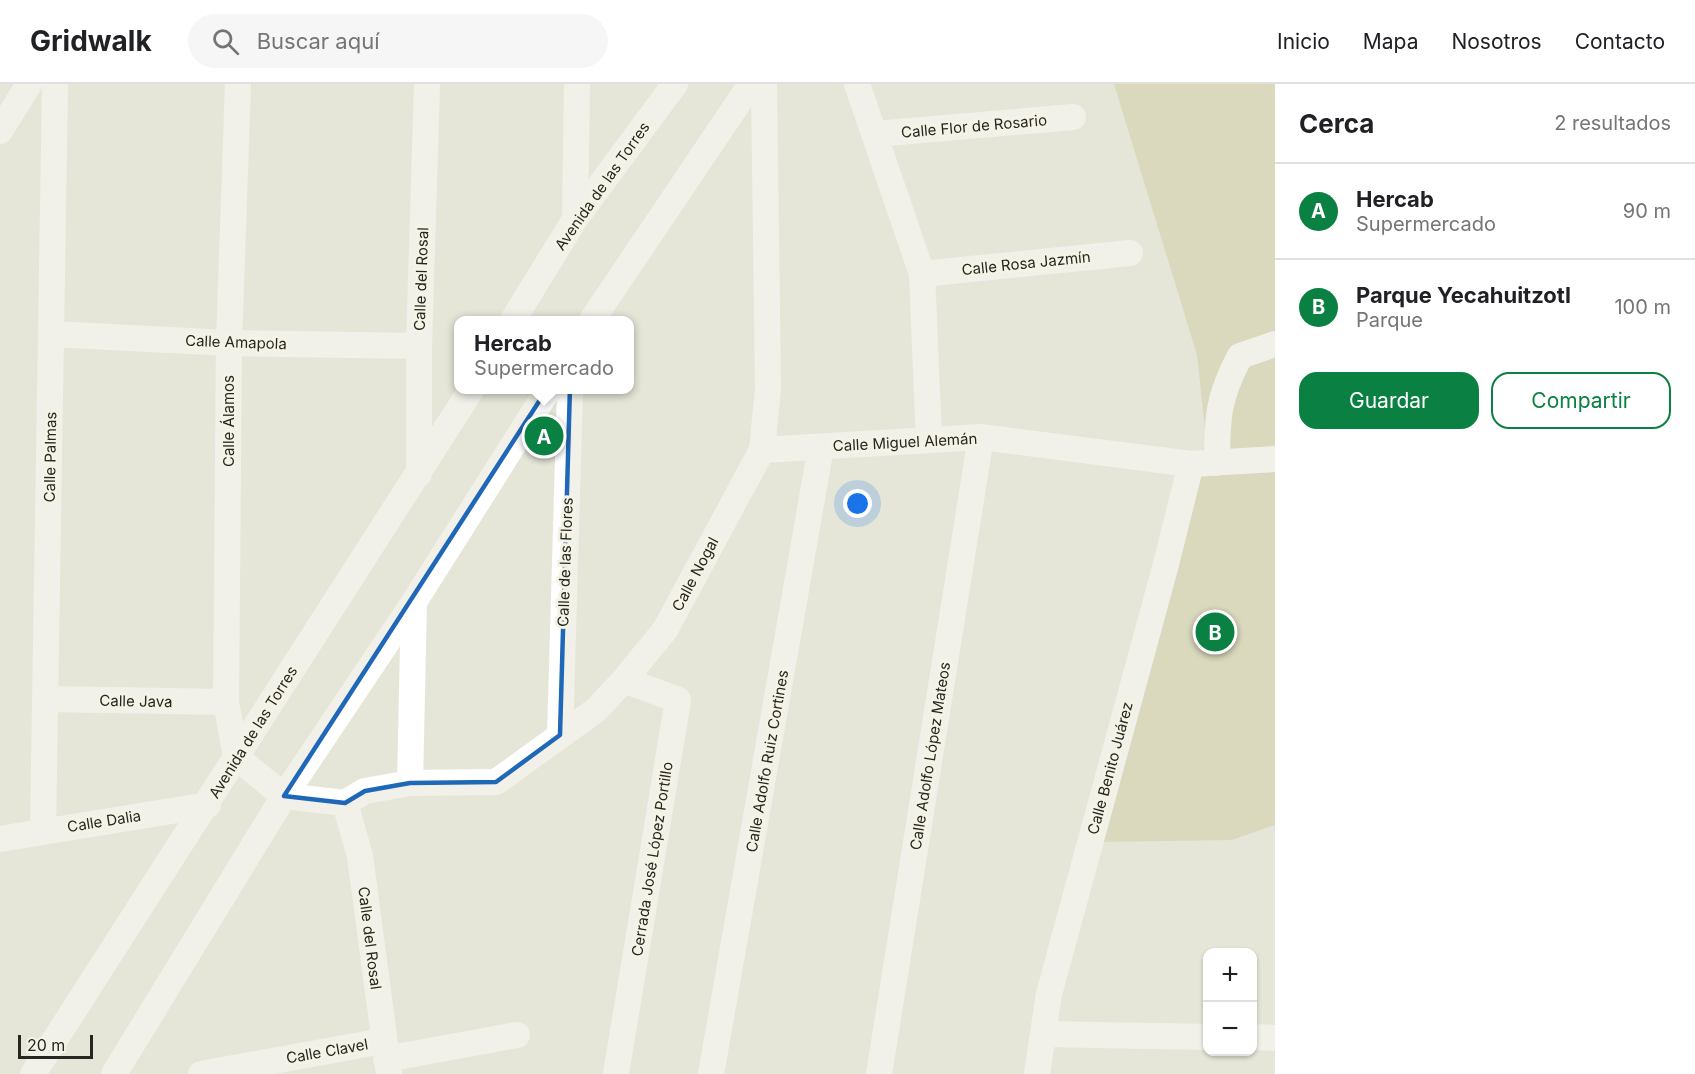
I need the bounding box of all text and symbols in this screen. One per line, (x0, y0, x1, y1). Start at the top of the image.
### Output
search box (188, 14, 608, 68)
text: Gridwalk (30, 24, 152, 58)
icon: search (209, 25, 242, 58)
text: Buscar aquí (257, 28, 379, 54)
text: Inicio (1277, 29, 1330, 54)
text: Mapa (1363, 29, 1418, 54)
text: Nosotros (1451, 29, 1542, 54)
text: Contacto (1575, 29, 1665, 54)
text: Cerca (1299, 108, 1374, 139)
street label: Calle Flor de Rosario (900, 110, 1048, 142)
text: 2 resultados (1554, 111, 1671, 135)
street label: Avenida de las Torres (551, 118, 654, 254)
text: Hercab (1356, 186, 1434, 212)
text: A (1311, 199, 1326, 223)
text: 90 m (1623, 199, 1671, 223)
text: Supermercado (1356, 212, 1496, 236)
street label: Calle del Rosal (410, 227, 432, 331)
street label: Calle Rosa Jazmín (961, 247, 1091, 279)
text: Parque Yecahuitzotl (1356, 282, 1571, 308)
text: B (1312, 295, 1325, 319)
text: 100 m (1614, 295, 1671, 319)
text: Parque (1356, 308, 1423, 332)
popup (454, 316, 634, 394)
text: Hercab (474, 330, 552, 356)
street label: Calle Amapola (185, 331, 287, 353)
text: Supermercado (474, 356, 614, 380)
button: Guardar (1299, 372, 1479, 429)
button: Compartir (1491, 372, 1671, 429)
street label: Calle Álamos (219, 375, 238, 467)
street label: Calle Palmas (40, 411, 60, 503)
pin: A (524, 414, 564, 458)
street label: Calle Miguel Alemán (832, 429, 978, 455)
your location (843, 489, 872, 518)
street label: Calle de las Flores (553, 497, 577, 627)
street label: Calle Nogal (668, 534, 722, 614)
pin: B (1196, 610, 1234, 654)
street label: Calle Adolfo López Mateos (906, 661, 954, 851)
street label: Avenida de las Torres (205, 662, 301, 802)
street label: Calle Adolfo Ruiz Cortines (742, 668, 792, 854)
street label: Calle Java (99, 691, 173, 711)
street label: Calle Benito Juárez (1083, 700, 1137, 836)
street label: Cerrada José López Portillo (627, 760, 677, 958)
street label: Calle Dalia (66, 806, 142, 836)
street label: Calle del Rosal (354, 885, 386, 991)
map controls (1203, 948, 1257, 1056)
button: + (1203, 948, 1257, 1002)
button: − (1203, 1002, 1257, 1056)
scale bar (18, 1032, 93, 1060)
street label: Calle Clavel (285, 1034, 369, 1068)
text: 20 m (27, 1035, 65, 1055)

